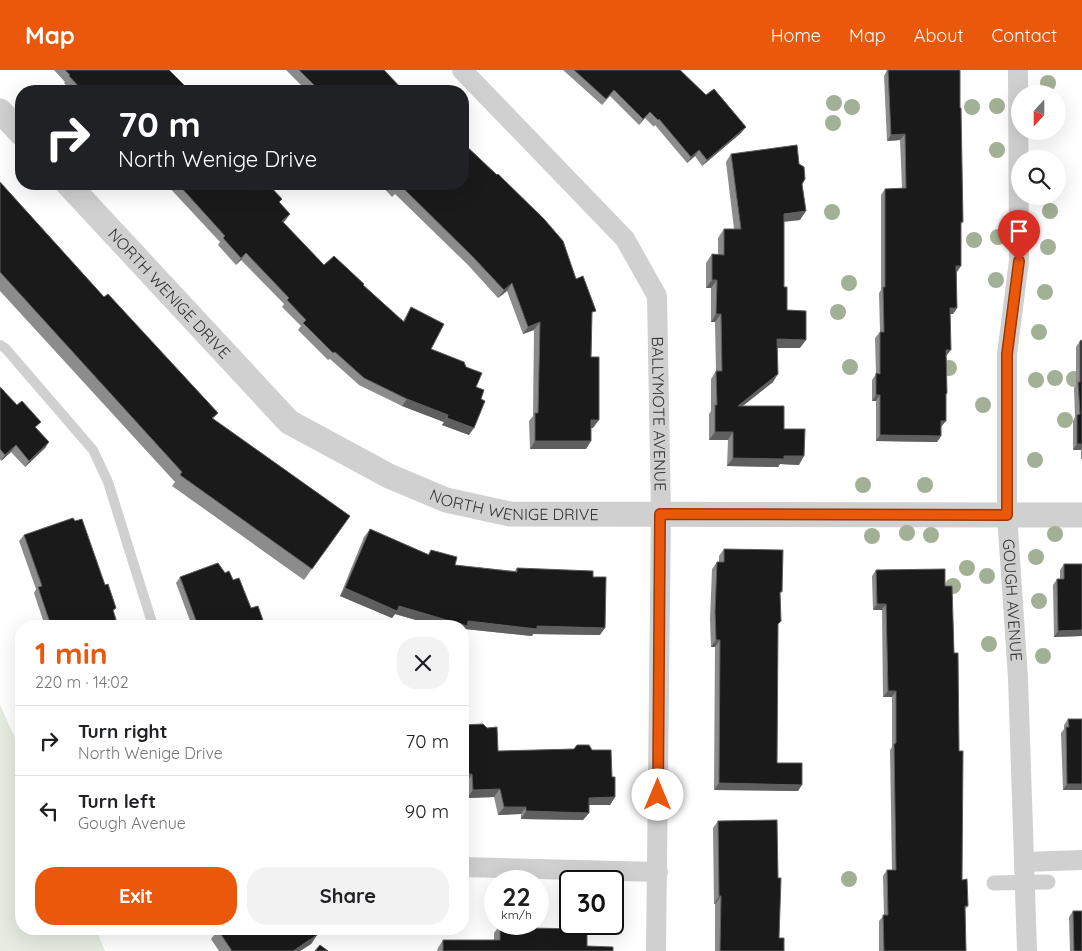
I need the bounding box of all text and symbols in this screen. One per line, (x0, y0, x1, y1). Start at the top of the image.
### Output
text: Map (25, 20, 75, 50)
text: Home (771, 24, 821, 47)
text: Map (849, 24, 886, 47)
text: About (914, 24, 964, 47)
text: Contact (992, 24, 1057, 47)
north arrow (1011, 85, 1066, 140)
map controls (1011, 85, 1066, 205)
text: 70 m (118, 102, 201, 146)
icon: right (35, 105, 100, 170)
text: North Wenige Drive (118, 145, 317, 173)
button: search (1011, 150, 1066, 205)
pin (998, 210, 1040, 261)
icon: arrive (1005, 217, 1033, 245)
street label: NORTH WENIGE DRIVE (104, 224, 235, 363)
street label: BALLYMOTE AVENUE (648, 336, 671, 491)
street label: NORTH WENIGE DRIVE (427, 484, 599, 524)
street label: GOUGH AVENUE (999, 538, 1027, 662)
text: 1 min (35, 634, 108, 672)
button: close (397, 637, 449, 689)
text: 220 m · 14:02 (35, 672, 129, 692)
text: Turn right (78, 719, 167, 743)
icon: right (35, 727, 63, 755)
text: 70 m (405, 729, 449, 753)
text: North Wenige Drive (78, 743, 223, 763)
position arrow (631, 768, 683, 820)
text: Turn left (78, 789, 156, 813)
icon: left (35, 797, 63, 825)
text: 90 m (405, 799, 449, 823)
text: Gough Avenue (78, 813, 186, 833)
button: Exit (35, 867, 237, 925)
button: Share (247, 867, 449, 925)
speed limit sign: 30 (559, 870, 624, 935)
text: 22 (502, 881, 531, 912)
text: km/h (501, 907, 532, 922)

